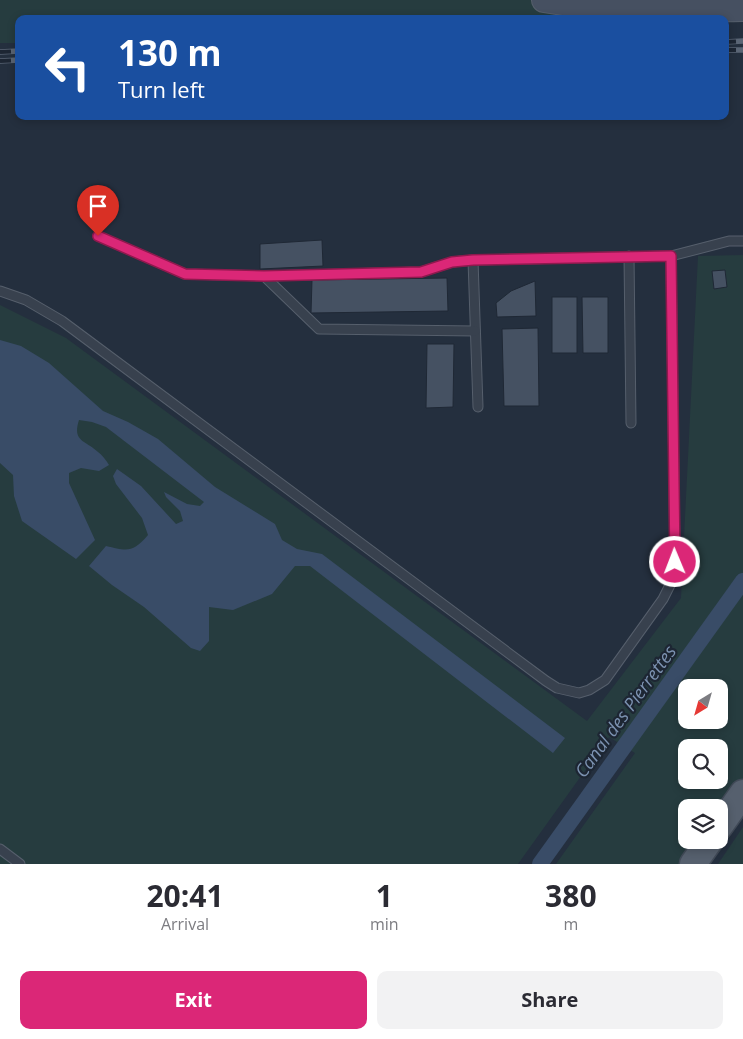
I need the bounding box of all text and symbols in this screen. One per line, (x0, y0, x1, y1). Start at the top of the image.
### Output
text: 130 m (118, 29, 222, 76)
icon: left (35, 35, 100, 100)
text: Turn left (118, 74, 205, 104)
pin (77, 185, 119, 236)
icon: arrive (84, 192, 112, 220)
position arrow (648, 535, 700, 587)
water label: Canal des Pierrettes (569, 640, 681, 782)
north arrow (678, 679, 728, 729)
map controls (678, 679, 728, 849)
button: search (678, 739, 728, 789)
button: layers (678, 799, 728, 849)
text: 20:41 (146, 875, 224, 916)
text: 1 (376, 875, 393, 916)
text: 380 (545, 875, 597, 916)
text: Arrival (161, 913, 209, 935)
text: min (370, 913, 399, 935)
text: m (563, 913, 578, 935)
button: Exit (20, 971, 367, 1029)
button: Share (377, 971, 723, 1029)

